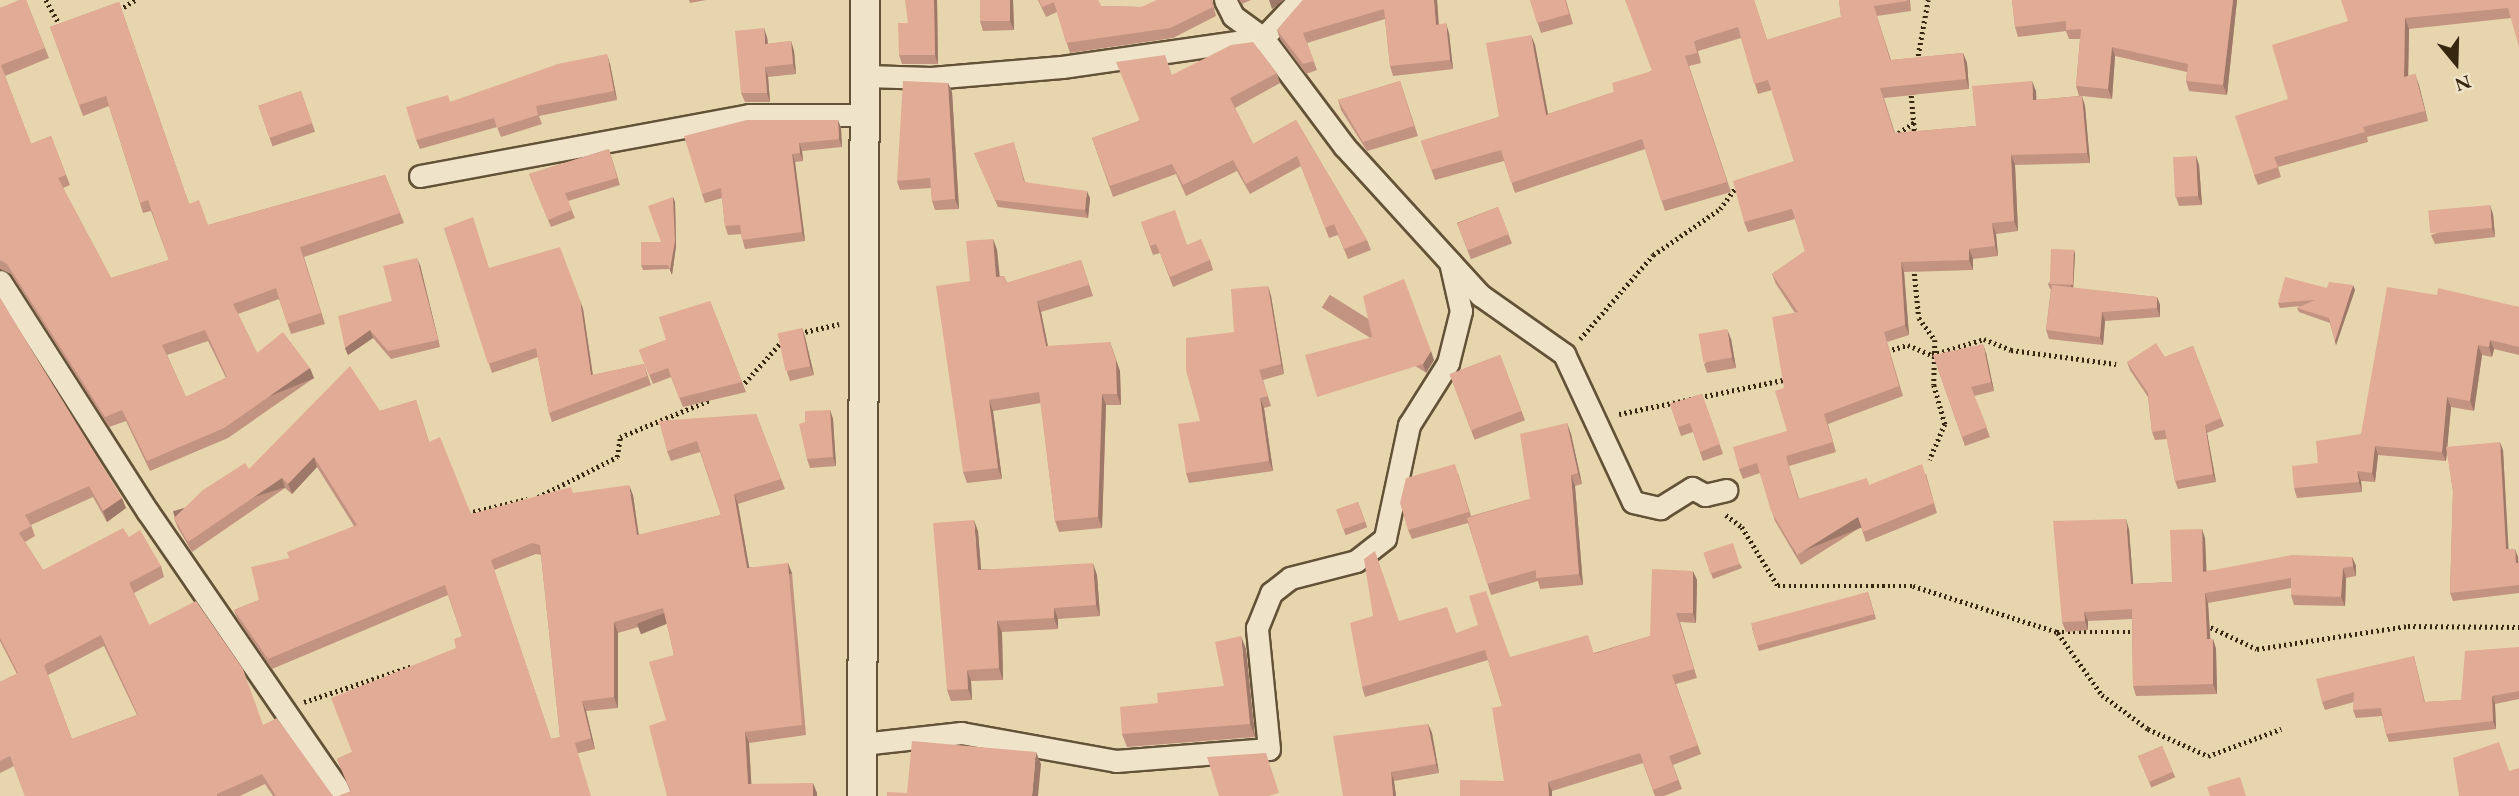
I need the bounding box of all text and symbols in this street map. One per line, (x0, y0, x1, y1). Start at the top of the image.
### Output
north arrow (2421, 28, 2491, 98)
text: N (2452, 69, 2474, 98)

